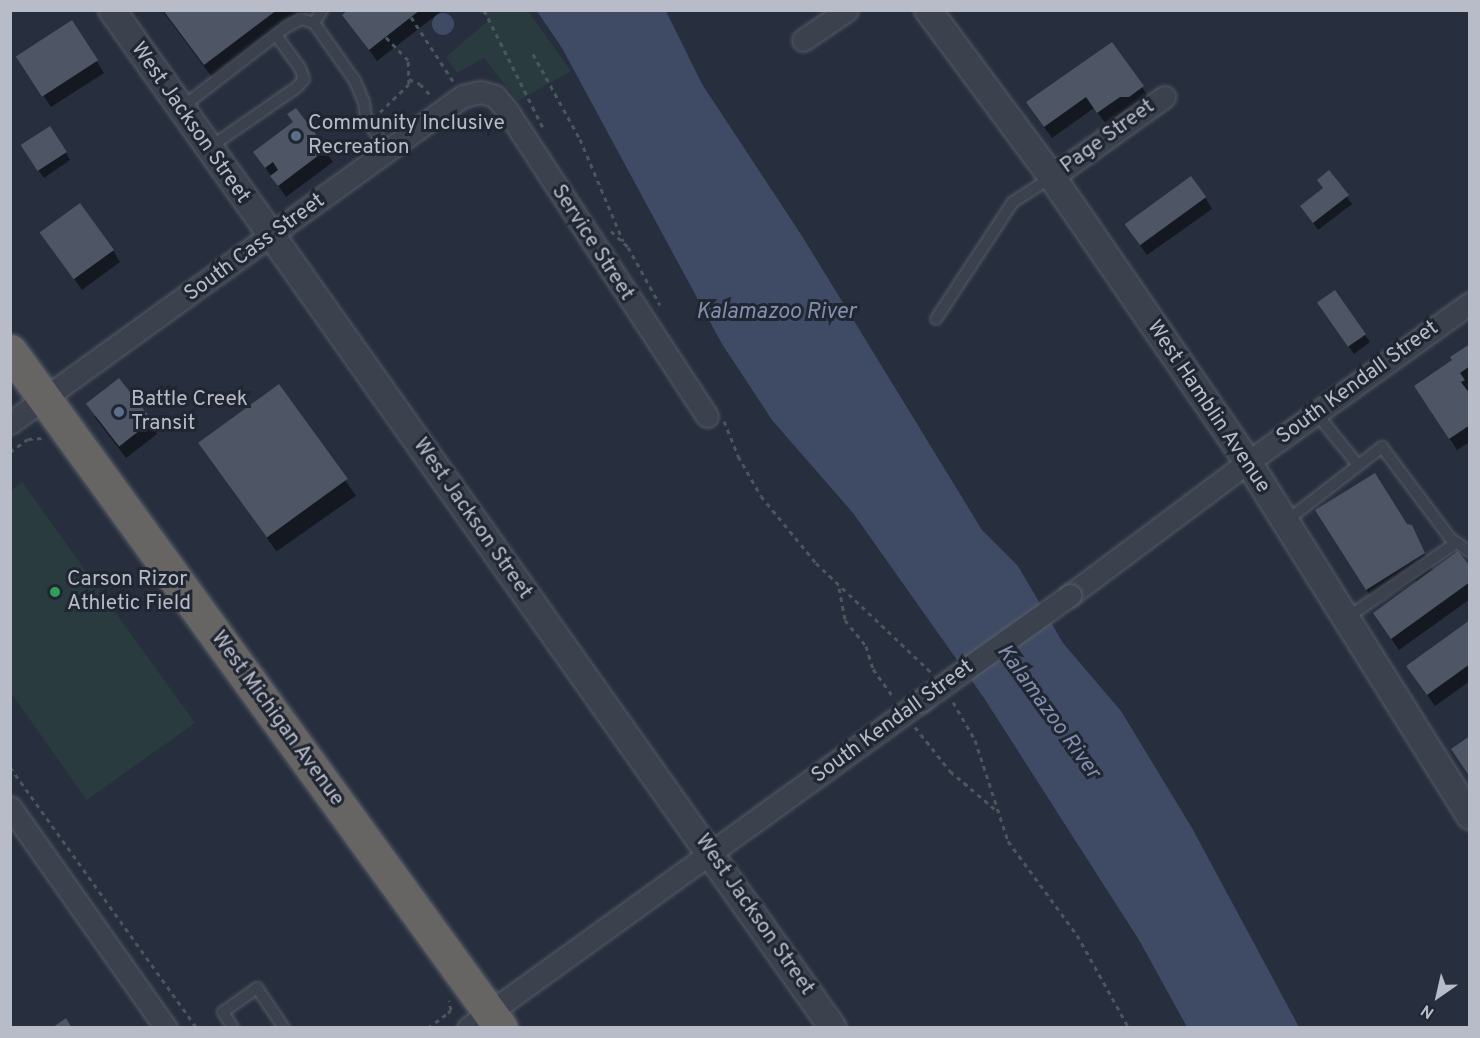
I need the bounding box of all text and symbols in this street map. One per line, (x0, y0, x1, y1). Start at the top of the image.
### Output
street label: West Jackson Street (125, 38, 255, 208)
street label: Page Street (1056, 94, 1160, 180)
place label: Community Inclusive Recreation (308, 111, 505, 161)
marker: Community Inclusive Recreation (289, 129, 303, 143)
street label: Service Street (545, 180, 639, 306)
street label: South Cass Street (180, 189, 330, 307)
water label: Kalamazoo River (696, 300, 856, 326)
street label: West Hamblin Avenue (1141, 316, 1275, 498)
street label: South Kendall Street (1272, 316, 1444, 450)
place label: Battle Creek Transit (131, 387, 248, 437)
marker: Battle Creek Transit (112, 405, 126, 419)
street label: West Jackson Street (407, 434, 537, 604)
place label: Carson Rizor Athletic Field (67, 567, 191, 617)
marker: Carson Rizor Athletic Field (48, 585, 62, 599)
street label: West Michigan Avenue (205, 626, 349, 812)
water label: Kalamazoo River (990, 640, 1106, 784)
street label: South Kendall Street (807, 655, 979, 789)
street label: West Jackson Street (689, 830, 819, 1000)
north arrow (1408, 966, 1468, 1026)
text: N (1418, 999, 1438, 1022)

